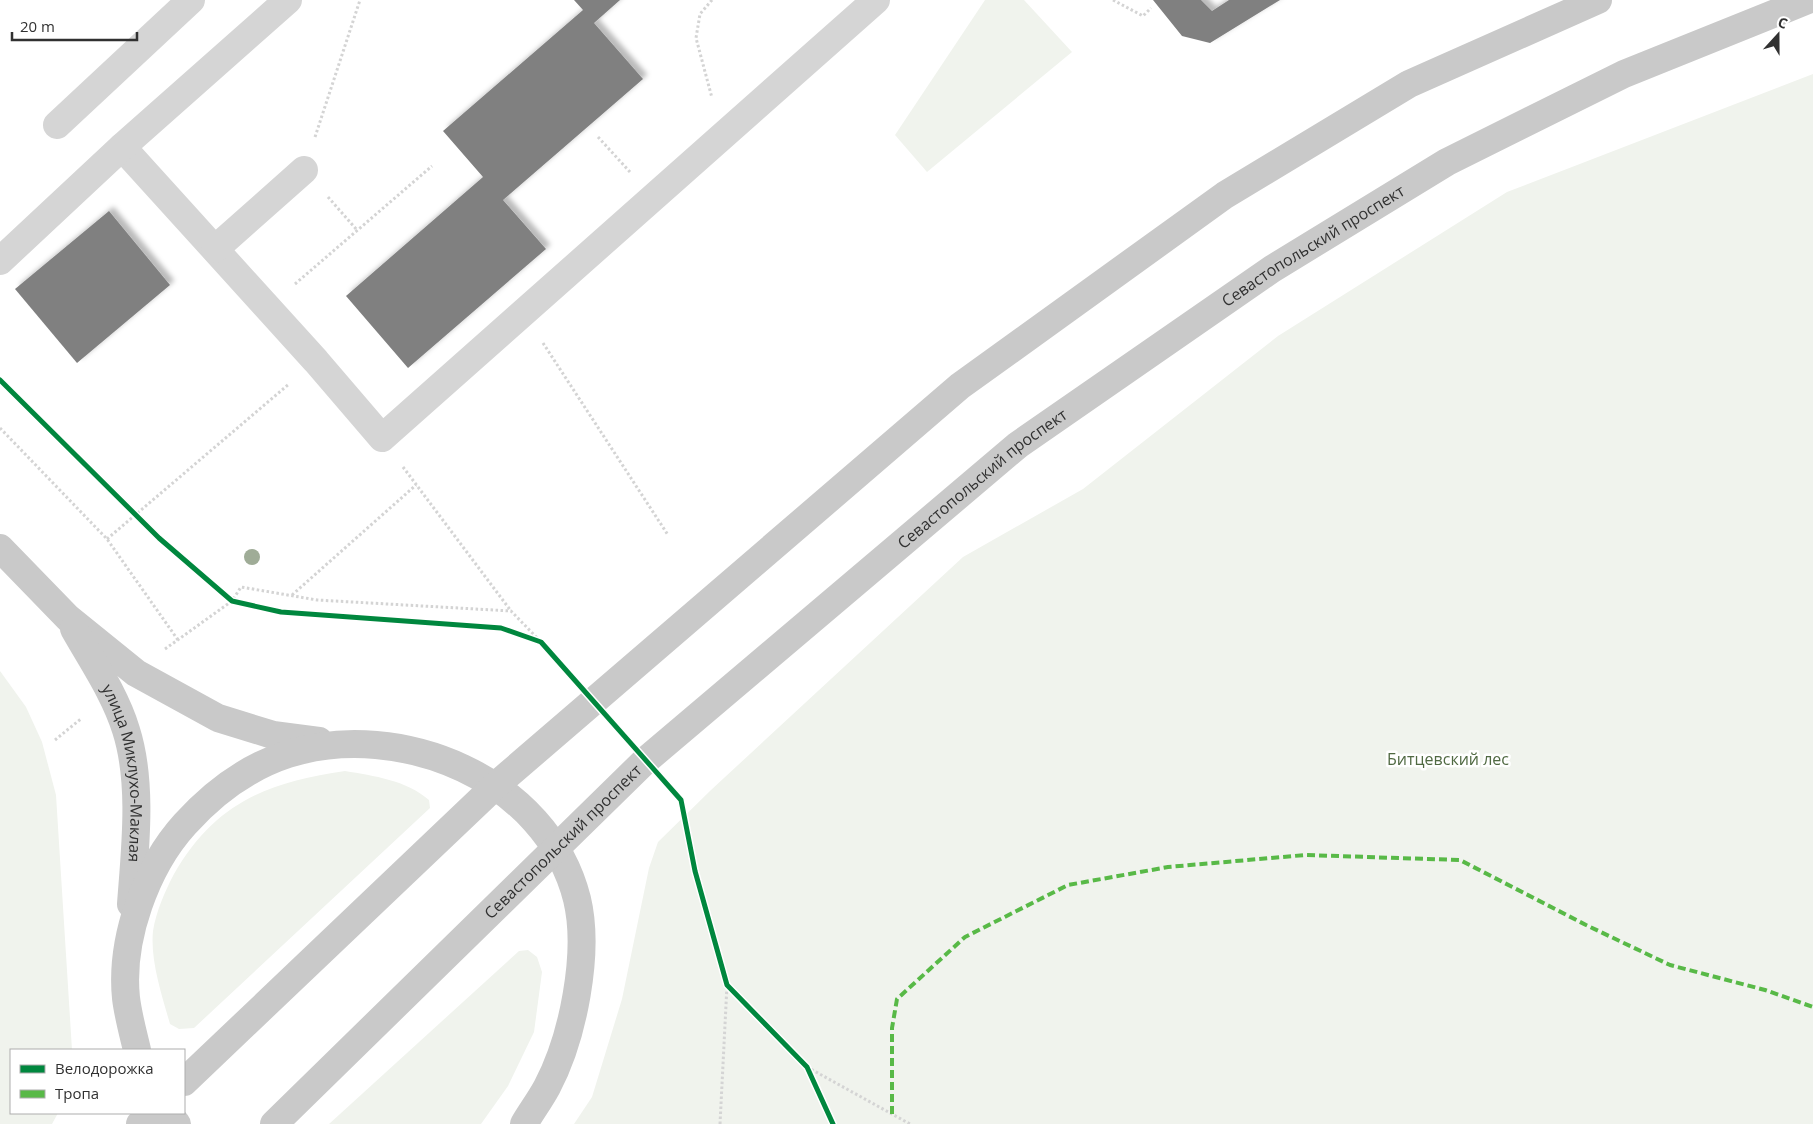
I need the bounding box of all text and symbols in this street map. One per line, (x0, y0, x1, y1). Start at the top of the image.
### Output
scale bar (12, 10, 138, 42)
north arrow (1753, 10, 1803, 60)
text: С (1775, 12, 1790, 33)
text: 20 m (20, 16, 55, 36)
street label: Севастопольский проспект (1217, 179, 1409, 312)
street label: Севастопольский проспект (893, 403, 1072, 554)
street label: улица Миклухо-Маклая (97, 680, 147, 863)
park label: Битцевский лес (1387, 748, 1509, 770)
street label: Севастопольский проспект (479, 759, 647, 924)
legend (10, 1049, 185, 1114)
text: Велодорожка (55, 1058, 154, 1078)
text: Тропа (55, 1083, 99, 1103)

